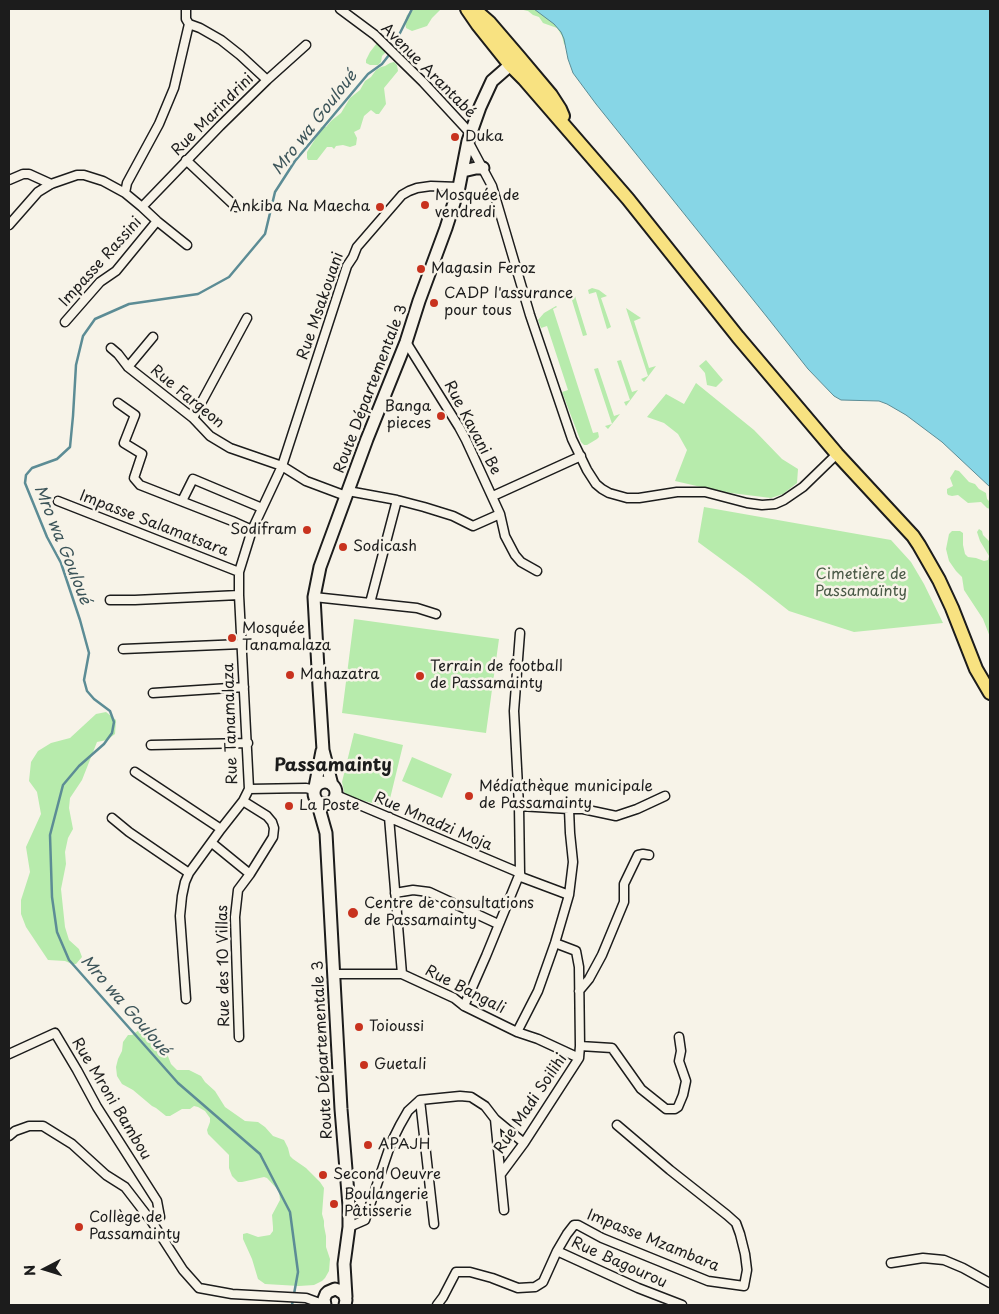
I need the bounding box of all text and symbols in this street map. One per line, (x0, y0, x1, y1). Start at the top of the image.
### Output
street label: Avenue Arantabé (377, 20, 479, 122)
water label: Mro wa Gouloué (268, 67, 362, 179)
street label: Rue Marindrini (168, 70, 258, 160)
place label: Duka (465, 128, 503, 146)
marker: Duka (449, 131, 461, 143)
place label: Mosquée de vendredi (435, 187, 519, 222)
place label: Ankiba Na Maecha (230, 198, 370, 216)
marker: Mosquée de vendredi (419, 199, 431, 211)
marker: Ankiba Na Maecha (374, 201, 386, 213)
street label: Impasse Rassini (56, 214, 146, 310)
street label: Rue Msakouani (294, 250, 348, 362)
place label: Magasin Feroz (431, 260, 536, 278)
marker: Magasin Feroz (415, 263, 427, 275)
place label: CADP l'assurance pour tous (444, 285, 573, 320)
marker: CADP l'assurance pour tous (428, 297, 440, 309)
street label: Route Départementale 3 (330, 302, 412, 476)
street label: Rue Fargeon (146, 362, 228, 432)
street label: Rue Kavani Be (440, 378, 504, 478)
place label: Banga pieces (384, 398, 431, 433)
marker: Banga pieces (435, 410, 447, 422)
water label: Mro wa Gouloué (29, 483, 95, 607)
street label: Impasse Salamatsara (77, 487, 231, 561)
place label: Sodifram (230, 521, 297, 539)
marker: Sodifram (301, 524, 313, 536)
place label: Sodicash (353, 538, 417, 556)
marker: Sodicash (337, 541, 349, 553)
park label: Cimetière de Passamaïnty (815, 566, 907, 601)
place label: Mosquée Tanamalaza (242, 620, 331, 655)
marker: Mosquée Tanamalaza (226, 632, 238, 644)
place label: Terrain de football de Passamainty (430, 658, 563, 693)
street label: Rue Tanamalaza (220, 663, 242, 785)
place label: Mahazatra (300, 666, 379, 684)
marker: Mahazatra (284, 669, 296, 681)
marker: Terrain de football de Passamainty (414, 670, 426, 682)
district label: Passamainty (274, 755, 392, 777)
place label: Médiathèque municipale de Passamainty (479, 778, 653, 813)
street label: Rue Mnadzi Moja (371, 789, 495, 855)
marker: Médiathèque municipale de Passamainty (463, 790, 475, 802)
place label: La Poste (299, 797, 359, 815)
marker: La Poste (283, 800, 295, 812)
place label: Centre de consultations de Passamainty (364, 895, 534, 930)
street label: Rue des 10 Villas (214, 905, 234, 1027)
marker: Centre de consultations de Passamainty (346, 906, 360, 920)
water label: Mro wa Gouloué (76, 952, 174, 1060)
street label: Route Départementale 3 (309, 960, 337, 1140)
street label: Rue Bangali (422, 962, 508, 1018)
place label: Toioussi (369, 1018, 424, 1036)
marker: Toioussi (353, 1021, 365, 1033)
street label: Rue Mroni Bambou (67, 1035, 155, 1163)
street label: Rue Madi Soilihi (491, 1051, 571, 1157)
place label: Guetali (374, 1056, 427, 1074)
marker: Guetali (358, 1059, 370, 1071)
place label: APAJH (378, 1136, 430, 1154)
marker: APAJH (362, 1139, 374, 1151)
place label: Second Oeuvre (333, 1166, 441, 1184)
marker: Second Oeuvre (317, 1169, 329, 1181)
place label: Boulangerie Pâtisserie (344, 1186, 429, 1221)
marker: Boulangerie Pâtisserie (328, 1198, 340, 1210)
street label: Impasse Mzambara (584, 1206, 722, 1276)
place label: Collège de Passamainty (89, 1209, 181, 1244)
marker: Collège de Passamainty (73, 1221, 85, 1233)
street label: Rue Bagourou (568, 1234, 670, 1292)
north arrow (20, 1244, 70, 1294)
text: N (19, 1264, 41, 1277)

